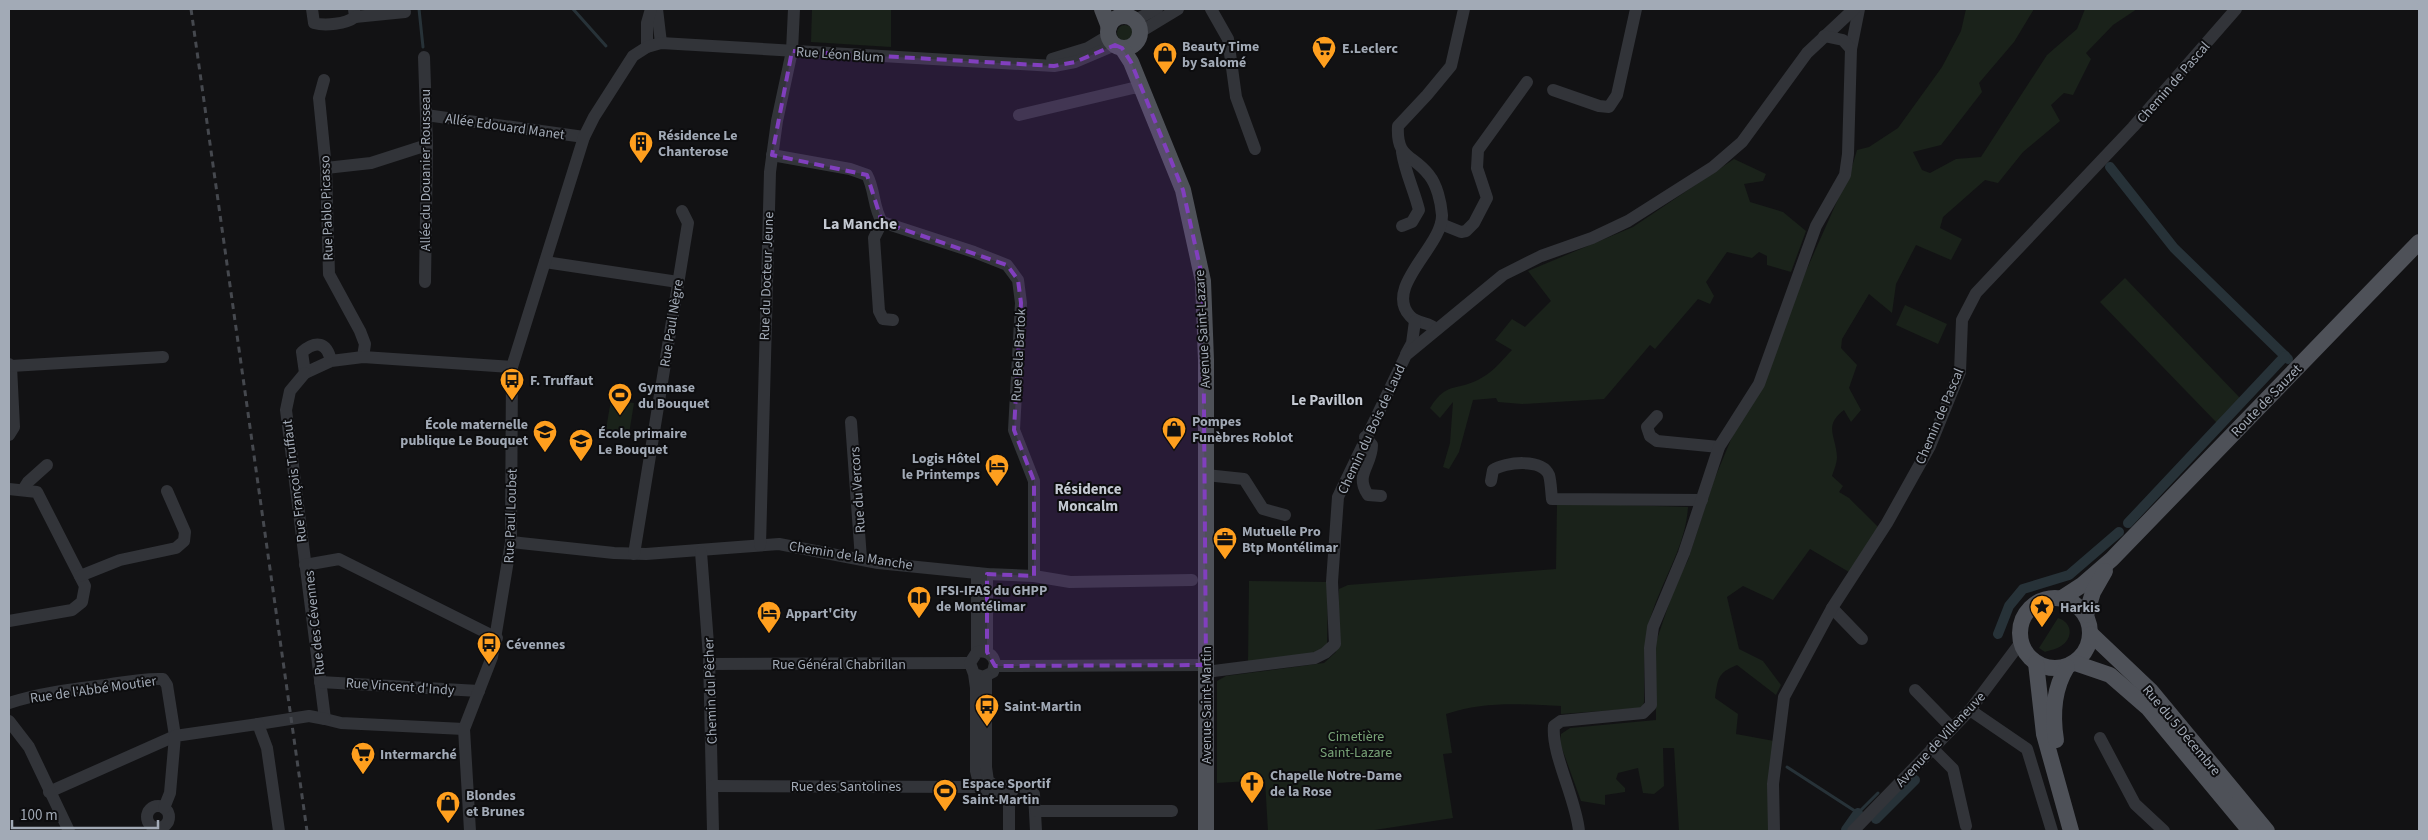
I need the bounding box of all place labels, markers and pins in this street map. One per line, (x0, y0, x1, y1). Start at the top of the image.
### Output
supermarket icon: E.Leclerc (1311, 35, 1337, 69)
place label: Beauty Time by Salomé (1182, 37, 1259, 73)
place label: E.Leclerc (1342, 39, 1398, 59)
shop icon: Beauty Time by Salomé (1152, 41, 1178, 75)
place label: Résidence Le Chanterose (658, 126, 738, 162)
building icon: Résidence Le Chanterose (628, 130, 654, 164)
bus stop icon: F. Truffaut (499, 367, 525, 401)
place label: F. Truffaut (530, 371, 594, 391)
place label: Gymnase du Bouquet (638, 378, 710, 414)
sports icon: Gymnase du Bouquet (607, 382, 633, 416)
place label: Pompes Funèbres Roblot (1192, 412, 1294, 448)
place label: École maternelle publique Le Bouquet (400, 415, 529, 451)
shop icon: Pompes Funèbres Roblot (1161, 416, 1187, 450)
school or university icon: École maternelle publique Le Bouquet (532, 419, 558, 453)
place label: École primaire Le Bouquet (598, 424, 687, 460)
school or university icon: École primaire Le Bouquet (568, 428, 594, 462)
place label: Logis Hôtel le Printemps (902, 449, 980, 485)
hotel icon: Logis Hôtel le Printemps (984, 453, 1010, 487)
place label: Mutuelle Pro Btp Montélimar (1242, 522, 1339, 558)
office icon: Mutuelle Pro Btp Montélimar (1212, 526, 1238, 560)
place label: IFSI-IFAS du GHPP de Montélimar (936, 581, 1047, 617)
library icon: IFSI-IFAS du GHPP de Montélimar (906, 585, 932, 619)
place icon: Harkis (2029, 594, 2055, 628)
place label: Harkis (2060, 598, 2100, 618)
hotel icon: Appart'City (756, 600, 782, 634)
place label: Appart'City (785, 604, 858, 624)
bus stop icon: Cévennes (476, 631, 502, 665)
place label: Cévennes (506, 635, 565, 655)
bus stop icon: Saint-Martin (974, 693, 1000, 727)
place label: Saint-Martin (1004, 697, 1081, 717)
supermarket icon: Intermarché (350, 741, 376, 775)
place label: Intermarché (380, 745, 457, 765)
place label: Chapelle Notre-Dame de la Rose (1270, 766, 1402, 802)
church icon: Chapelle Notre-Dame de la Rose (1239, 770, 1265, 804)
place label: Espace Sportif Saint-Martin (962, 774, 1052, 810)
sports icon: Espace Sportif Saint-Martin (932, 778, 958, 812)
place label: Blondes et Brunes (466, 786, 525, 822)
shop icon: Blondes et Brunes (435, 790, 461, 824)

